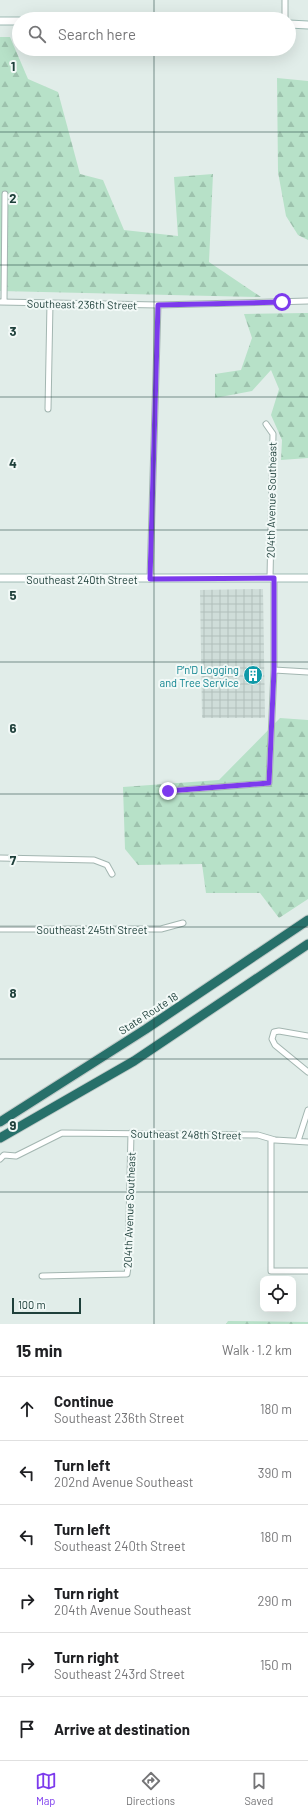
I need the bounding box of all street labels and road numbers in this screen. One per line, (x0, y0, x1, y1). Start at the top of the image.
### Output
street label: Southeast 236th Street (27, 297, 137, 311)
street label: 204th Avenue Southeast (263, 442, 279, 558)
street label: Southeast 240th Street (26, 573, 138, 586)
street label: Southeast 245th Street (37, 923, 147, 936)
street label: State Route 18 (116, 989, 180, 1037)
street label: Southeast 248th Street (130, 1127, 242, 1141)
street label: 204th Avenue Southeast (120, 1152, 138, 1268)

